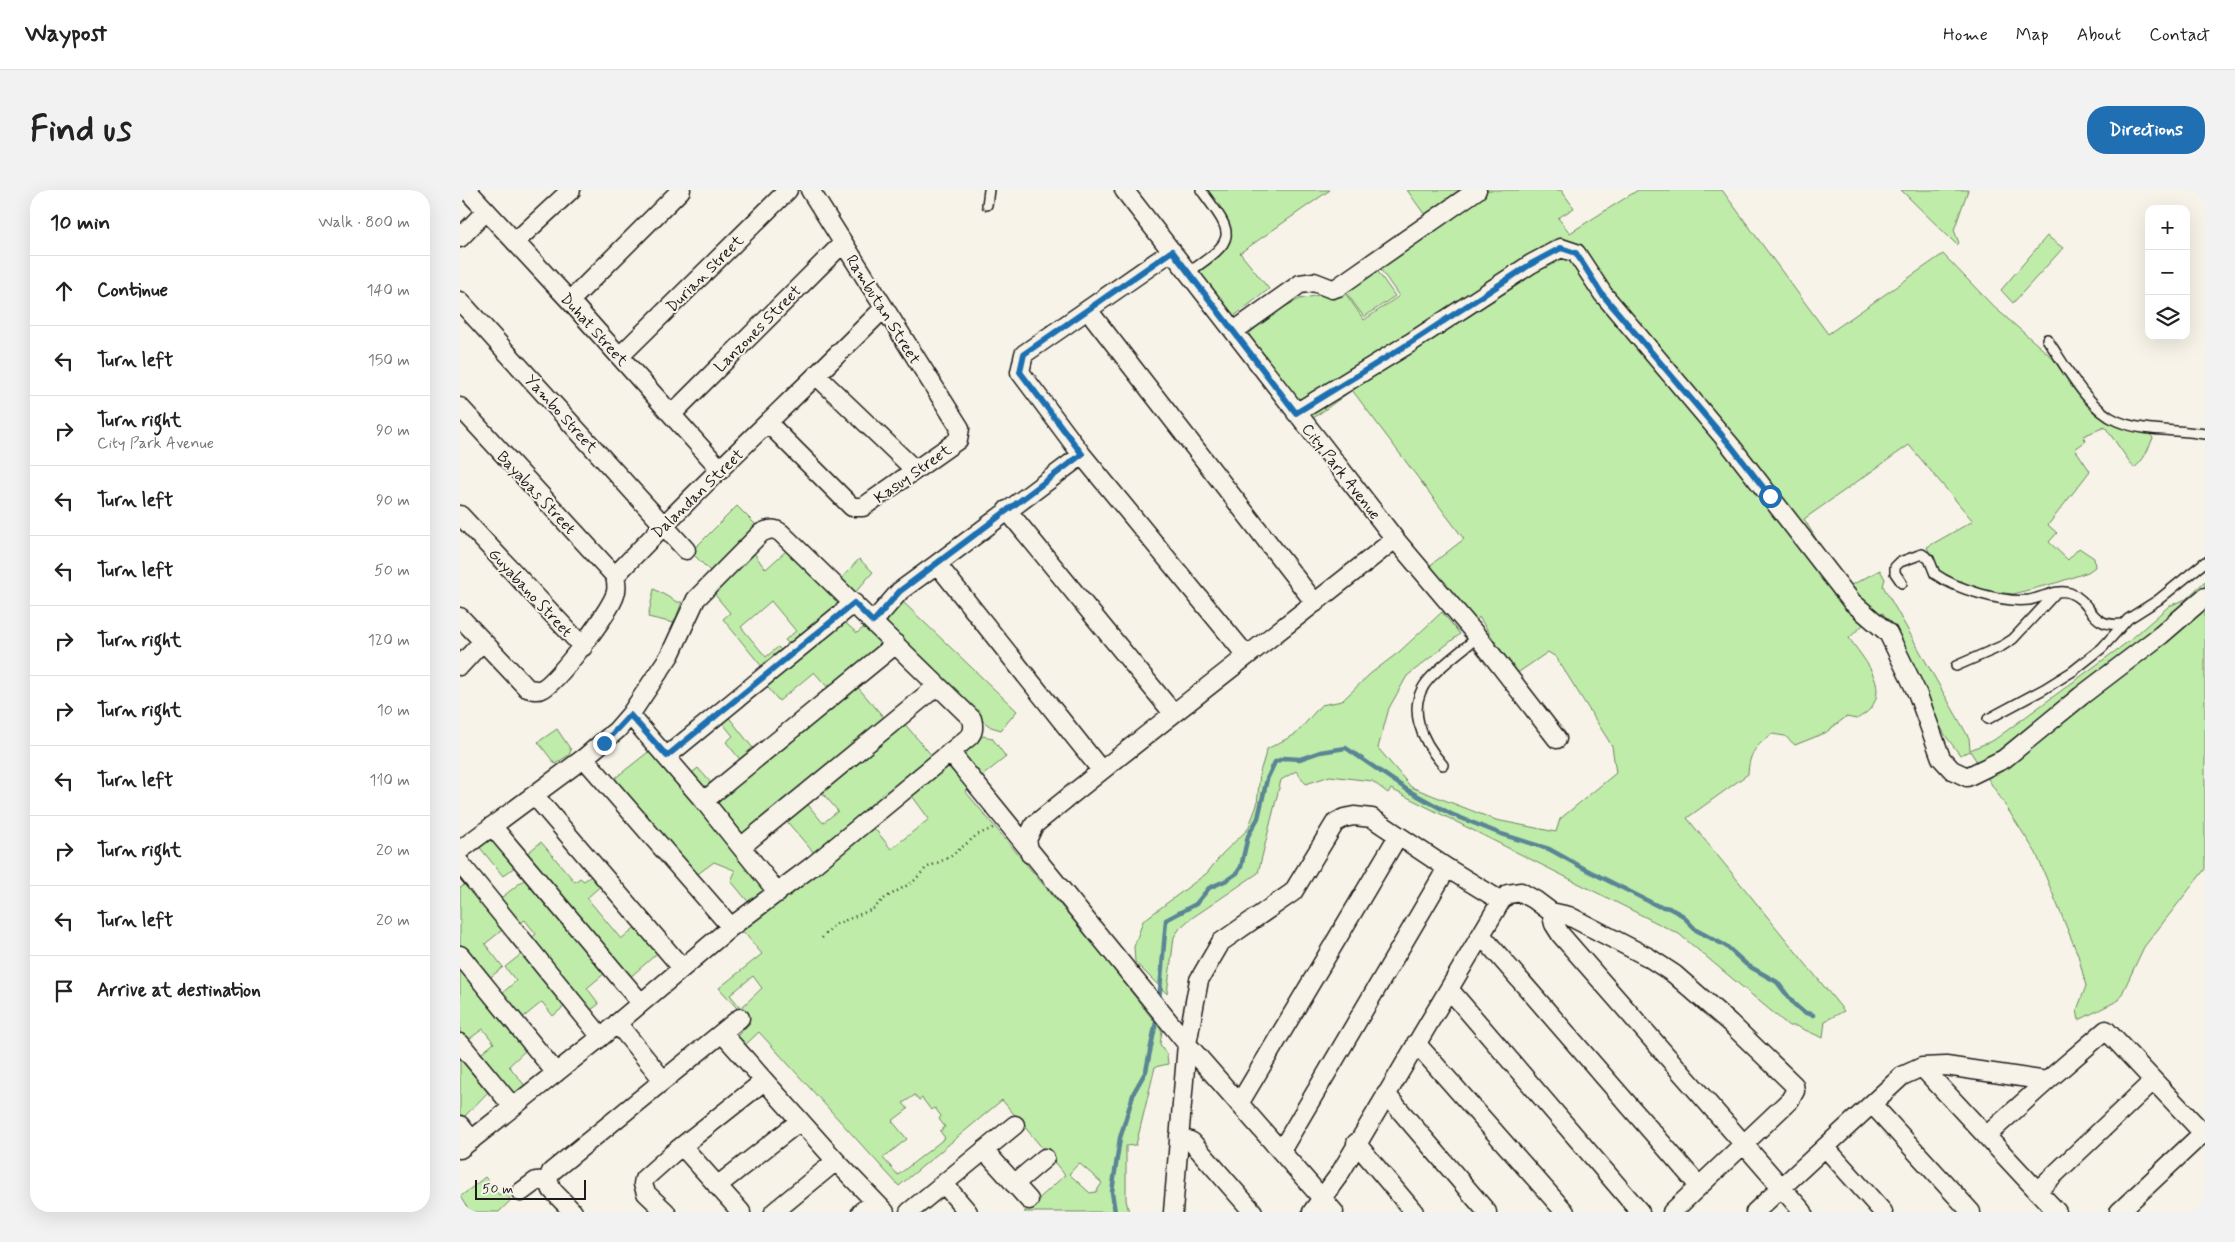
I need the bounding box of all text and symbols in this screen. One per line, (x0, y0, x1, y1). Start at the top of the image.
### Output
text: Waypost (25, 19, 107, 50)
text: Home (1943, 23, 1988, 47)
text: Map (2016, 23, 2049, 47)
text: About (2077, 23, 2121, 47)
text: Contact (2149, 23, 2210, 47)
button: Directions (2087, 106, 2205, 154)
text: Find us (30, 107, 132, 153)
map controls (2145, 205, 2190, 340)
button: + (2145, 205, 2190, 250)
text: 10 min (50, 209, 110, 237)
text: Walk · 800 m (318, 212, 410, 233)
street label: Durian Street (662, 230, 749, 317)
button: − (2145, 250, 2190, 295)
street label: Rambutan Street (841, 251, 925, 369)
icon: ahead (50, 277, 78, 305)
text: Continue (97, 278, 168, 303)
text: 140 m (366, 280, 410, 301)
street label: Lanzones Street (710, 281, 807, 377)
street label: Duhat Street (555, 289, 633, 372)
button: layers (2145, 295, 2190, 340)
icon: left (50, 347, 78, 375)
text: Turn left (97, 348, 173, 373)
text: 150 m (368, 350, 410, 371)
street label: Yambo Street (520, 370, 602, 458)
text: Turn right (97, 408, 181, 433)
icon: right (50, 417, 78, 445)
street label: City Park Avenue (1297, 419, 1385, 524)
text: 90 m (376, 420, 410, 441)
text: City Park Avenue (97, 433, 214, 454)
street label: Kasuy Street (870, 440, 956, 509)
street label: Dalandan Street (648, 444, 749, 543)
street label: Bayabas Street (492, 447, 580, 539)
route start (1759, 485, 1782, 508)
icon: left (50, 487, 78, 515)
text: Turn left (97, 488, 173, 513)
text: 90 m (376, 490, 410, 511)
street label: Guyabano Street (483, 544, 577, 642)
icon: left (50, 557, 78, 585)
text: Turn left (97, 558, 173, 583)
text: 50 m (374, 560, 410, 581)
icon: right (50, 627, 78, 655)
text: Turn right (97, 628, 181, 653)
text: 120 m (368, 630, 410, 651)
icon: right (50, 697, 78, 725)
text: Turn right (97, 698, 181, 723)
text: 10 m (377, 700, 410, 721)
route end (593, 732, 616, 755)
icon: left (50, 767, 78, 795)
text: Turn left (97, 768, 173, 793)
text: 110 m (369, 770, 410, 791)
icon: right (50, 837, 78, 865)
text: Turn right (97, 838, 181, 863)
text: 20 m (376, 840, 410, 861)
icon: left (50, 907, 78, 935)
text: Turn left (97, 908, 173, 933)
text: 20 m (376, 910, 410, 931)
icon: arrive (50, 977, 78, 1005)
text: Arrive at destination (97, 978, 261, 1003)
scale bar (475, 1177, 586, 1200)
text: 50 m (482, 1180, 513, 1198)

